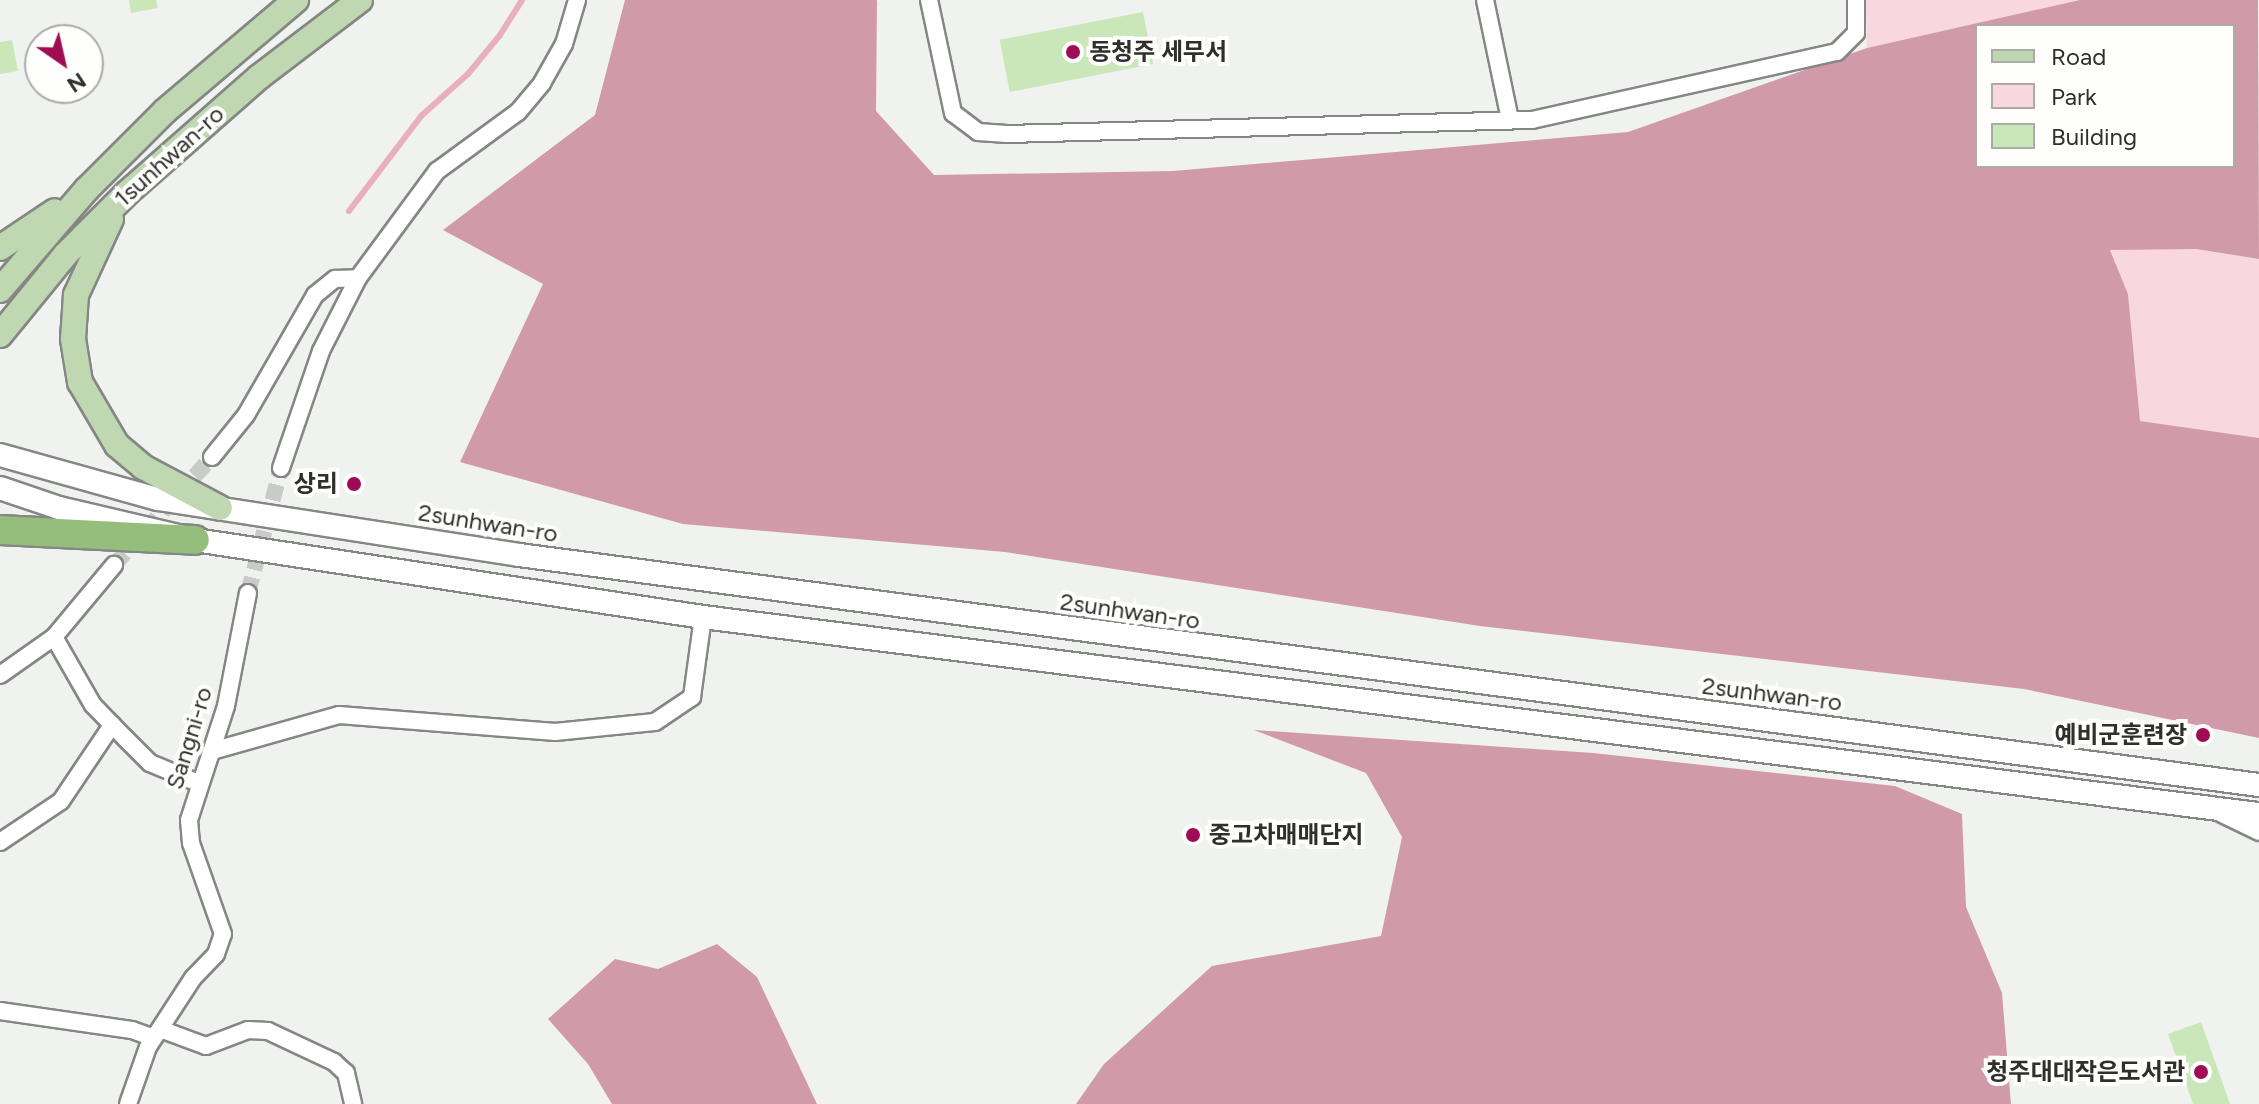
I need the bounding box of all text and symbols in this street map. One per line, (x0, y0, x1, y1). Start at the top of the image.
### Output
north arrow (24, 24, 104, 104)
legend (1975, 24, 2235, 168)
place label: 동청주 세무서 (1089, 38, 1227, 66)
text: Road (2051, 42, 2106, 71)
marker: 동청주 세무서 (1064, 43, 1082, 61)
text: N (62, 67, 91, 99)
text: Park (2051, 82, 2097, 111)
street label: 1sunhwan-ro (108, 99, 230, 213)
text: Building (2051, 122, 2137, 151)
place label: 상리 (294, 470, 338, 498)
marker: 상리 (345, 475, 363, 493)
street label: 2sunhwan-ro (416, 498, 560, 548)
street label: 2sunhwan-ro (1058, 587, 1202, 635)
street label: 2sunhwan-ro (1700, 671, 1844, 717)
street label: Sangni-ro (160, 683, 218, 793)
place label: 예비군훈련장 (2055, 721, 2187, 749)
marker: 예비군훈련장 (2194, 726, 2212, 744)
place label: 중고차매매단지 (1209, 821, 1364, 849)
marker: 중고차매매단지 (1184, 826, 1202, 844)
place label: 청주대대작은도서관 (1986, 1058, 2185, 1086)
marker: 청주대대작은도서관 (2192, 1063, 2210, 1081)

